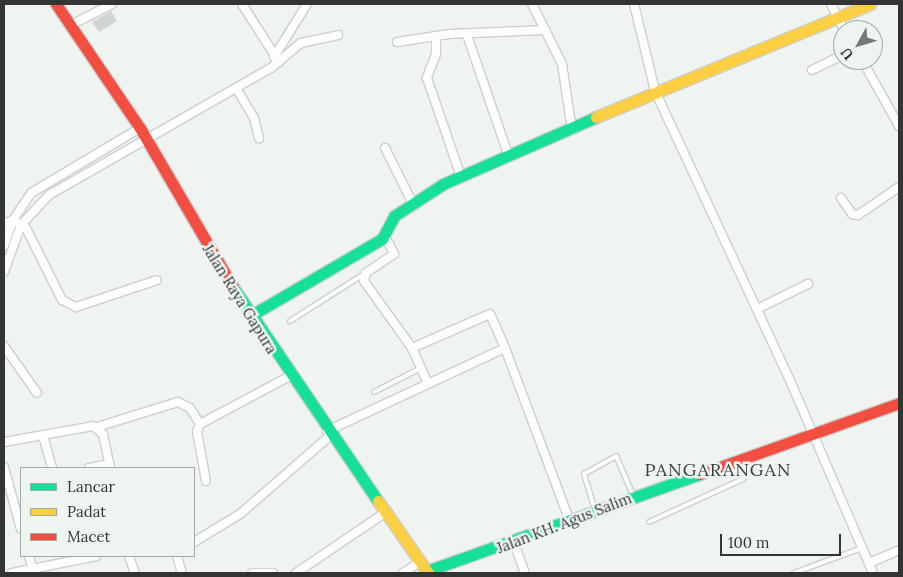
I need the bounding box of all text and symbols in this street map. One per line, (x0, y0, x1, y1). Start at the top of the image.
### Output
north arrow (833, 20, 883, 70)
text: U (837, 44, 857, 64)
street label: Jalan Raya Gapura (199, 241, 281, 357)
district label: PANGARANGAN (643, 459, 793, 481)
legend (20, 467, 195, 557)
text: Lancar (67, 477, 115, 496)
street label: Jalan KH. Agus Salim (494, 489, 634, 557)
text: Padat (67, 502, 106, 521)
scale bar (723, 524, 844, 556)
text: Macet (67, 527, 110, 546)
text: 100 m (728, 533, 769, 552)

